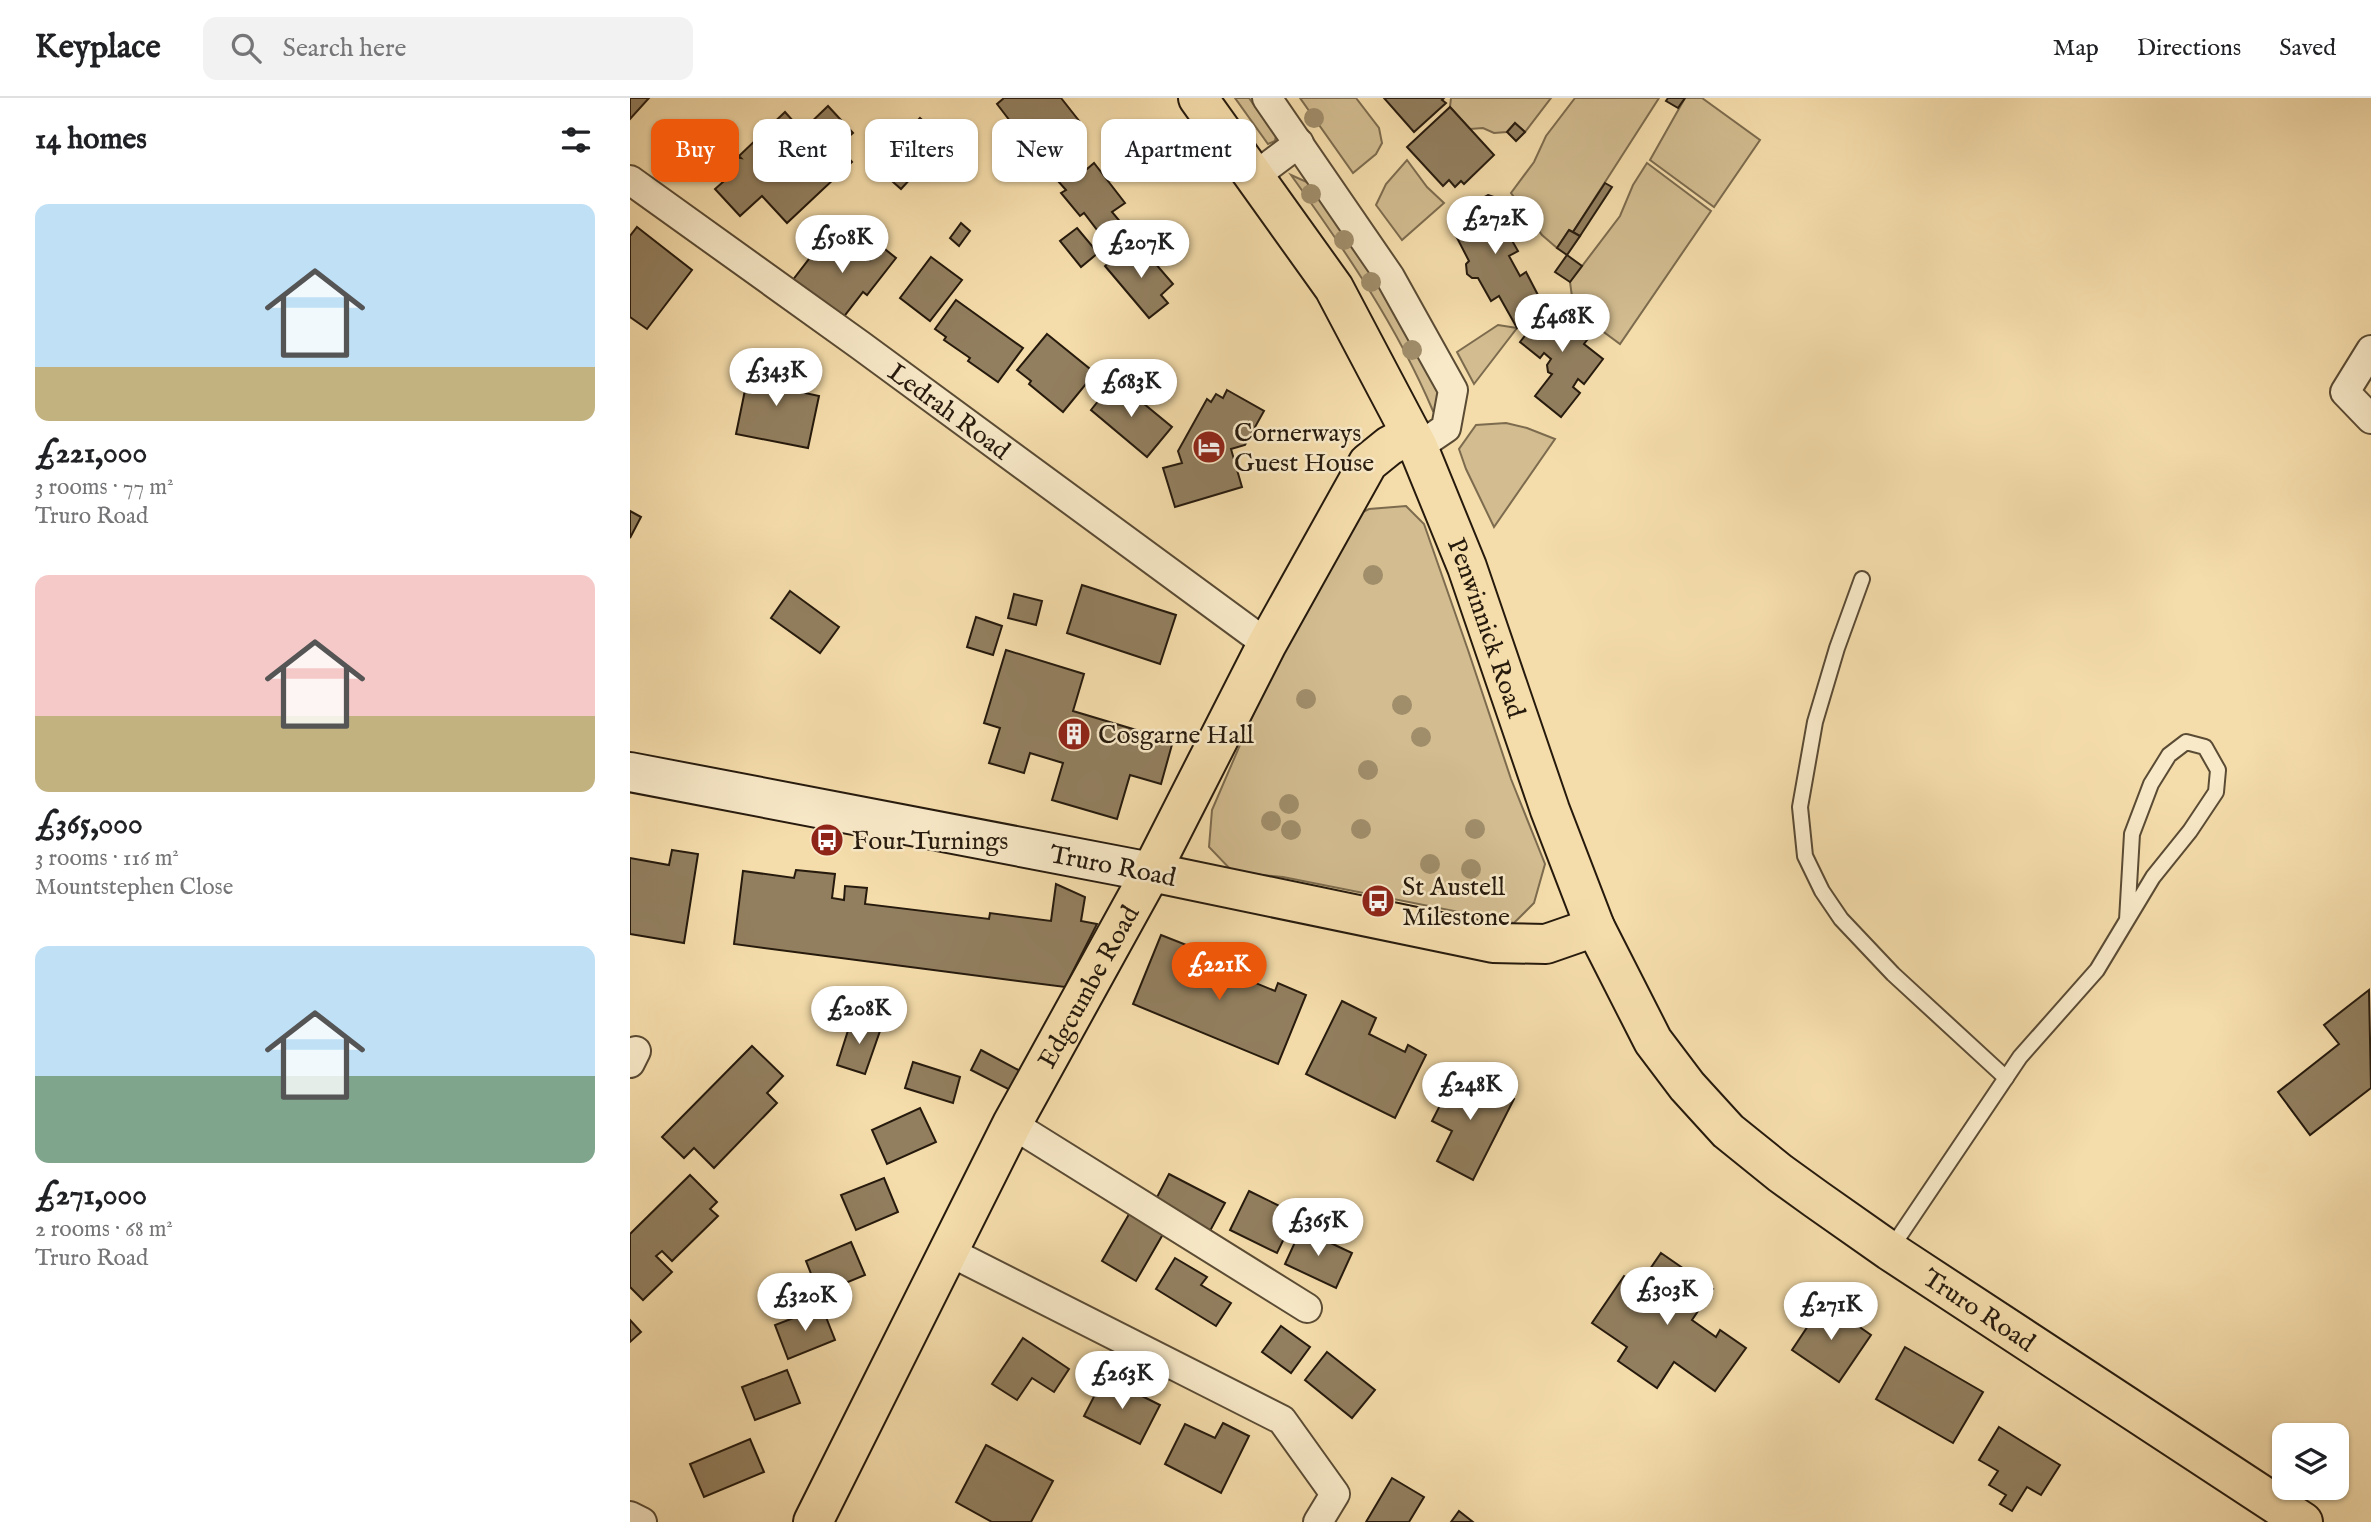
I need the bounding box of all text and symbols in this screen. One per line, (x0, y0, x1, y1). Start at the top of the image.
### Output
search box (203, 17, 693, 80)
text: Keyplace (35, 27, 161, 69)
icon: search (227, 29, 265, 67)
text: Search here (283, 32, 407, 65)
text: Map (2053, 33, 2099, 64)
text: Directions (2137, 33, 2241, 64)
text: Saved (2279, 33, 2336, 64)
chip: Buy (651, 119, 739, 182)
chip: Rent (753, 119, 851, 182)
chip: Filters (865, 119, 978, 182)
chip: New (992, 119, 1087, 182)
chip: Apartment (1101, 119, 1256, 182)
text: 14 homes (35, 121, 147, 159)
icon: filters (557, 121, 595, 159)
pin: £272K (1446, 197, 1544, 256)
text: £272K (1463, 204, 1527, 233)
pin: £508K (793, 216, 891, 275)
pin: £207K (1092, 220, 1190, 280)
text: £508K (811, 223, 873, 252)
text: £207K (1108, 228, 1174, 257)
icon: home (252, 250, 378, 376)
pin: £468K (1513, 294, 1611, 354)
text: £468K (1531, 302, 1593, 331)
pin: £343K (727, 348, 825, 408)
text: £343K (745, 356, 807, 385)
street label: Ledrah Road (881, 356, 1016, 468)
pin: £683K (1082, 360, 1180, 419)
text: £683K (1101, 367, 1161, 396)
place label: Cornerways Guest House (1234, 417, 1374, 480)
hotel icon: Cornerways Guest House (1190, 428, 1228, 466)
text: £221,000 (35, 435, 147, 473)
text: 3 rooms · 77 m² (35, 473, 174, 502)
text: Truro Road (35, 502, 148, 531)
street label: Penwinnick Road (1439, 533, 1532, 723)
icon: home (252, 621, 378, 747)
building icon: Cosgarne Hall (1055, 715, 1093, 753)
place label: Cosgarne Hall (1098, 719, 1255, 752)
text: £365,000 (35, 806, 143, 844)
bus stop icon: Four Turnings (808, 821, 846, 859)
place label: Four Turnings (852, 825, 1009, 858)
street label: Truro Road (1047, 838, 1179, 895)
text: 3 rooms · 116 m² (35, 844, 179, 873)
place label: St Austell Milestone (1402, 871, 1510, 934)
text: Mountstephen Close (35, 873, 233, 902)
bus stop icon: St Austell Milestone (1359, 882, 1397, 920)
street label: Edgcumbe Road (1031, 900, 1147, 1074)
pin: £221K (1170, 942, 1268, 1002)
text: £221K (1188, 950, 1250, 979)
pin: £208K (810, 986, 908, 1046)
icon: home (252, 992, 378, 1118)
text: £208K (827, 994, 891, 1023)
pin: £248K (1421, 1062, 1519, 1122)
text: £248K (1438, 1070, 1502, 1099)
text: £271,000 (35, 1177, 147, 1215)
pin: £365K (1269, 1198, 1367, 1258)
text: £365K (1288, 1206, 1348, 1235)
text: 2 rooms · 68 m² (35, 1215, 173, 1244)
text: Truro Road (35, 1244, 148, 1273)
street label: Truro Road (1916, 1262, 2041, 1360)
pin: £303K (1618, 1268, 1716, 1327)
pin: £320K (756, 1274, 854, 1333)
text: £303K (1636, 1275, 1698, 1304)
text: £320K (773, 1281, 837, 1310)
pin: £271K (1782, 1282, 1880, 1342)
text: £271K (1800, 1290, 1862, 1319)
pin: £263K (1073, 1352, 1171, 1411)
text: £263K (1091, 1359, 1153, 1388)
map controls (2272, 1423, 2349, 1500)
button: layers (2272, 1423, 2349, 1500)

